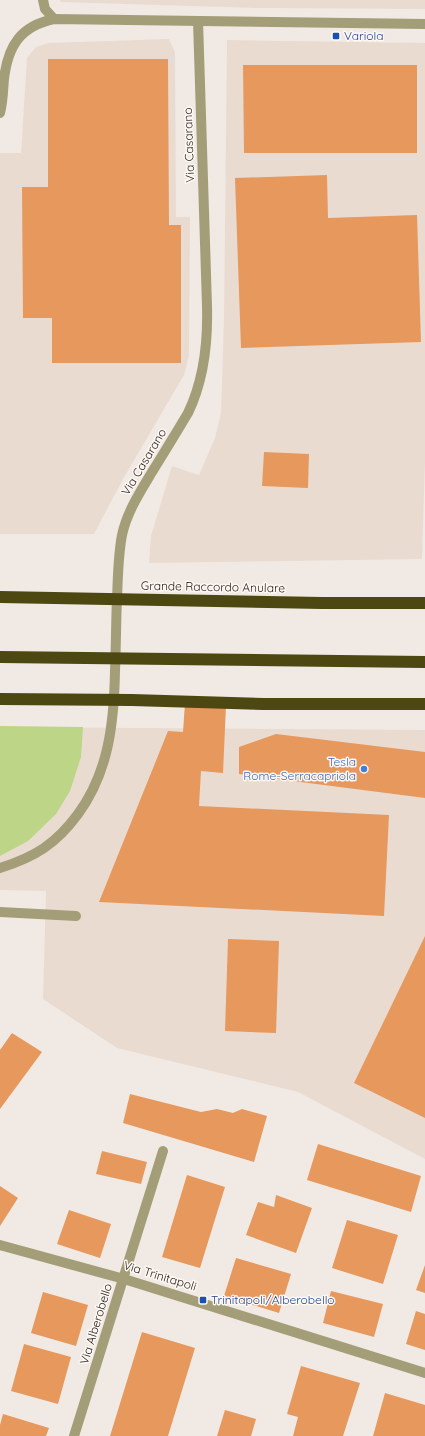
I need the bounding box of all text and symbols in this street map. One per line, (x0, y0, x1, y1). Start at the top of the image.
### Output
place label: Variola (344, 28, 384, 43)
marker: Variola (331, 31, 341, 41)
street label: Via Casarano (180, 107, 197, 183)
street label: Via Casarano (118, 426, 169, 498)
street label: Grande Raccordo Anulare (141, 578, 285, 595)
place label: Tesla Rome-Serracapriola (243, 754, 356, 783)
marker: Tesla Rome-Serracapriola (359, 764, 369, 774)
street label: Via Trinitapoli (122, 1257, 198, 1294)
street label: Via Alberobello (76, 1282, 115, 1366)
place label: Trinitapoli/Alberobello (211, 1292, 335, 1307)
marker: Trinitapoli/Alberobello (198, 1295, 208, 1305)

